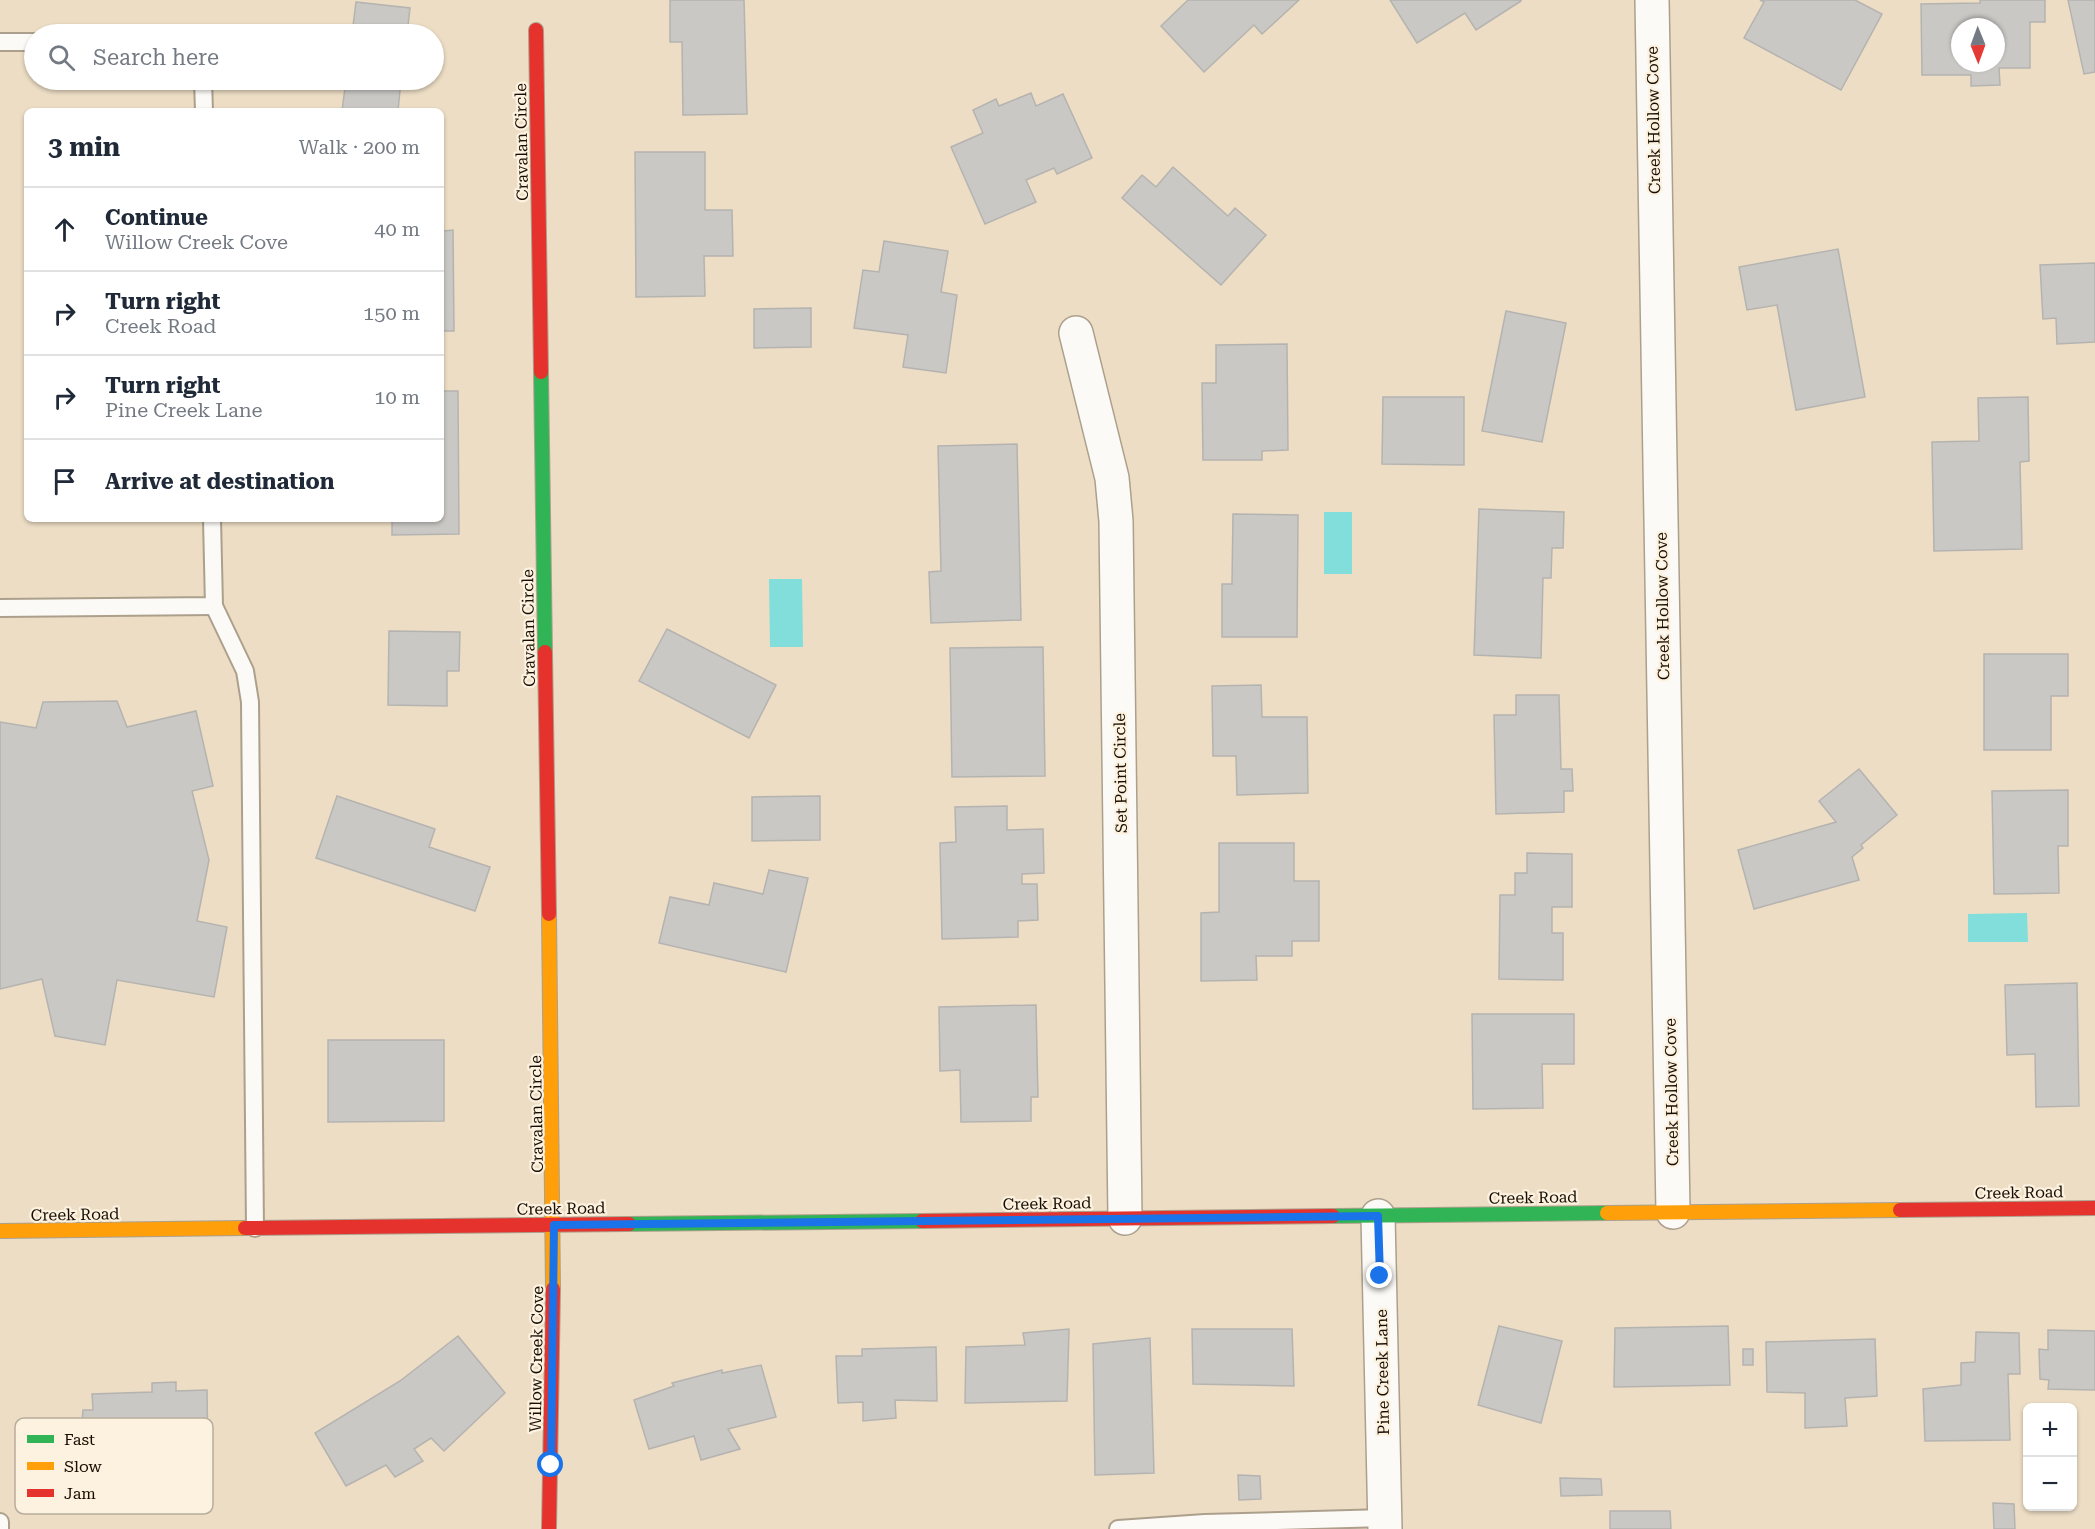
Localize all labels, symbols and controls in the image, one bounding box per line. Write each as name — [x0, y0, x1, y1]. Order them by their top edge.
north arrow — [1951, 18, 2005, 72]
search box — [24, 24, 444, 90]
icon: search — [45, 41, 78, 74]
text: Search here — [93, 45, 219, 70]
street label: Creek Hollow Cove — [1643, 46, 1664, 194]
street label: Cravalan Circle — [511, 83, 532, 201]
text: 3 min — [48, 132, 120, 162]
text: Walk · 200 m — [299, 135, 420, 159]
text: Continue — [105, 205, 208, 230]
icon: ahead — [48, 213, 81, 246]
text: 40 m — [374, 217, 420, 241]
text: Willow Creek Cove — [105, 230, 288, 254]
text: Turn right — [105, 289, 220, 314]
icon: right — [48, 297, 81, 330]
text: 150 m — [363, 301, 420, 325]
text: Creek Road — [105, 314, 216, 338]
text: Turn right — [105, 373, 220, 398]
icon: right — [48, 381, 81, 414]
text: 10 m — [374, 385, 420, 409]
text: Pine Creek Lane — [105, 398, 263, 422]
icon: arrive — [48, 465, 81, 498]
text: Arrive at destination — [105, 469, 334, 494]
street label: Creek Hollow Cove — [1652, 532, 1673, 680]
street label: Cravalan Circle — [518, 569, 539, 687]
street label: Set Point Circle — [1110, 713, 1131, 833]
street label: Creek Hollow Cove — [1661, 1018, 1682, 1166]
street label: Cravalan Circle — [526, 1055, 547, 1173]
street label: Creek Road — [1974, 1182, 2064, 1203]
street label: Creek Road — [1488, 1187, 1578, 1208]
street label: Creek Road — [1002, 1193, 1092, 1214]
street label: Creek Road — [516, 1198, 606, 1219]
street label: Creek Road — [30, 1204, 120, 1225]
route end — [1366, 1262, 1392, 1288]
street label: Willow Creek Cove — [526, 1285, 547, 1432]
street label: Pine Creek Lane — [1372, 1309, 1393, 1435]
map controls — [2023, 1403, 2077, 1511]
button: + — [2023, 1403, 2077, 1457]
legend — [15, 1418, 213, 1514]
text: Fast — [64, 1430, 95, 1449]
route start — [537, 1451, 563, 1477]
text: Slow — [64, 1457, 102, 1476]
button: − — [2023, 1457, 2077, 1511]
text: Jam — [64, 1484, 96, 1503]

